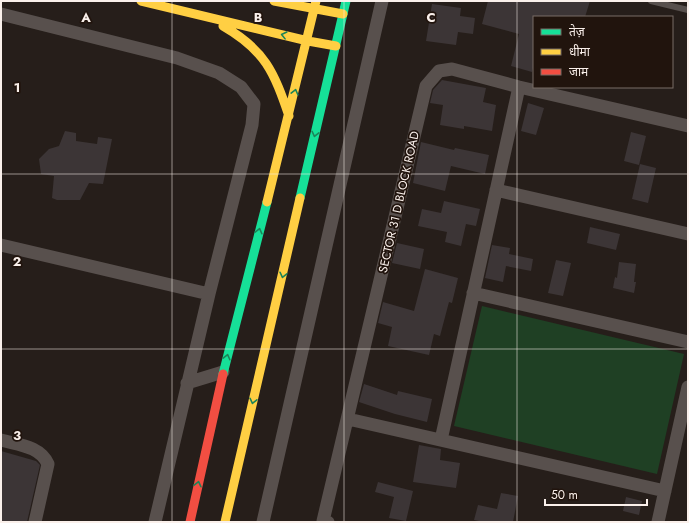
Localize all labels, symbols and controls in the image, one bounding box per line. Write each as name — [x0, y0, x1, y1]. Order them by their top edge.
text: A — [80, 8, 91, 27]
text: B — [254, 8, 263, 27]
text: C — [426, 8, 436, 27]
legend — [533, 16, 673, 88]
text: तेज़ — [569, 23, 586, 41]
one-way arrow — [281, 32, 287, 40]
text: धीमा — [569, 43, 591, 61]
text: जाम — [569, 63, 589, 81]
text: 1 — [14, 78, 20, 97]
one-way arrow — [290, 89, 299, 96]
street label: SECTOR 31 D BLOCK ROAD — [374, 129, 424, 275]
one-way arrow — [312, 131, 320, 138]
one-way arrow — [255, 228, 263, 234]
text: 2 — [13, 252, 21, 271]
one-way arrow — [279, 272, 287, 278]
one-way arrow — [222, 354, 231, 361]
one-way arrow — [250, 398, 258, 405]
text: 3 — [13, 426, 21, 445]
one-way arrow — [194, 481, 202, 487]
scale bar — [545, 481, 647, 507]
text: 50 m — [551, 486, 578, 504]

